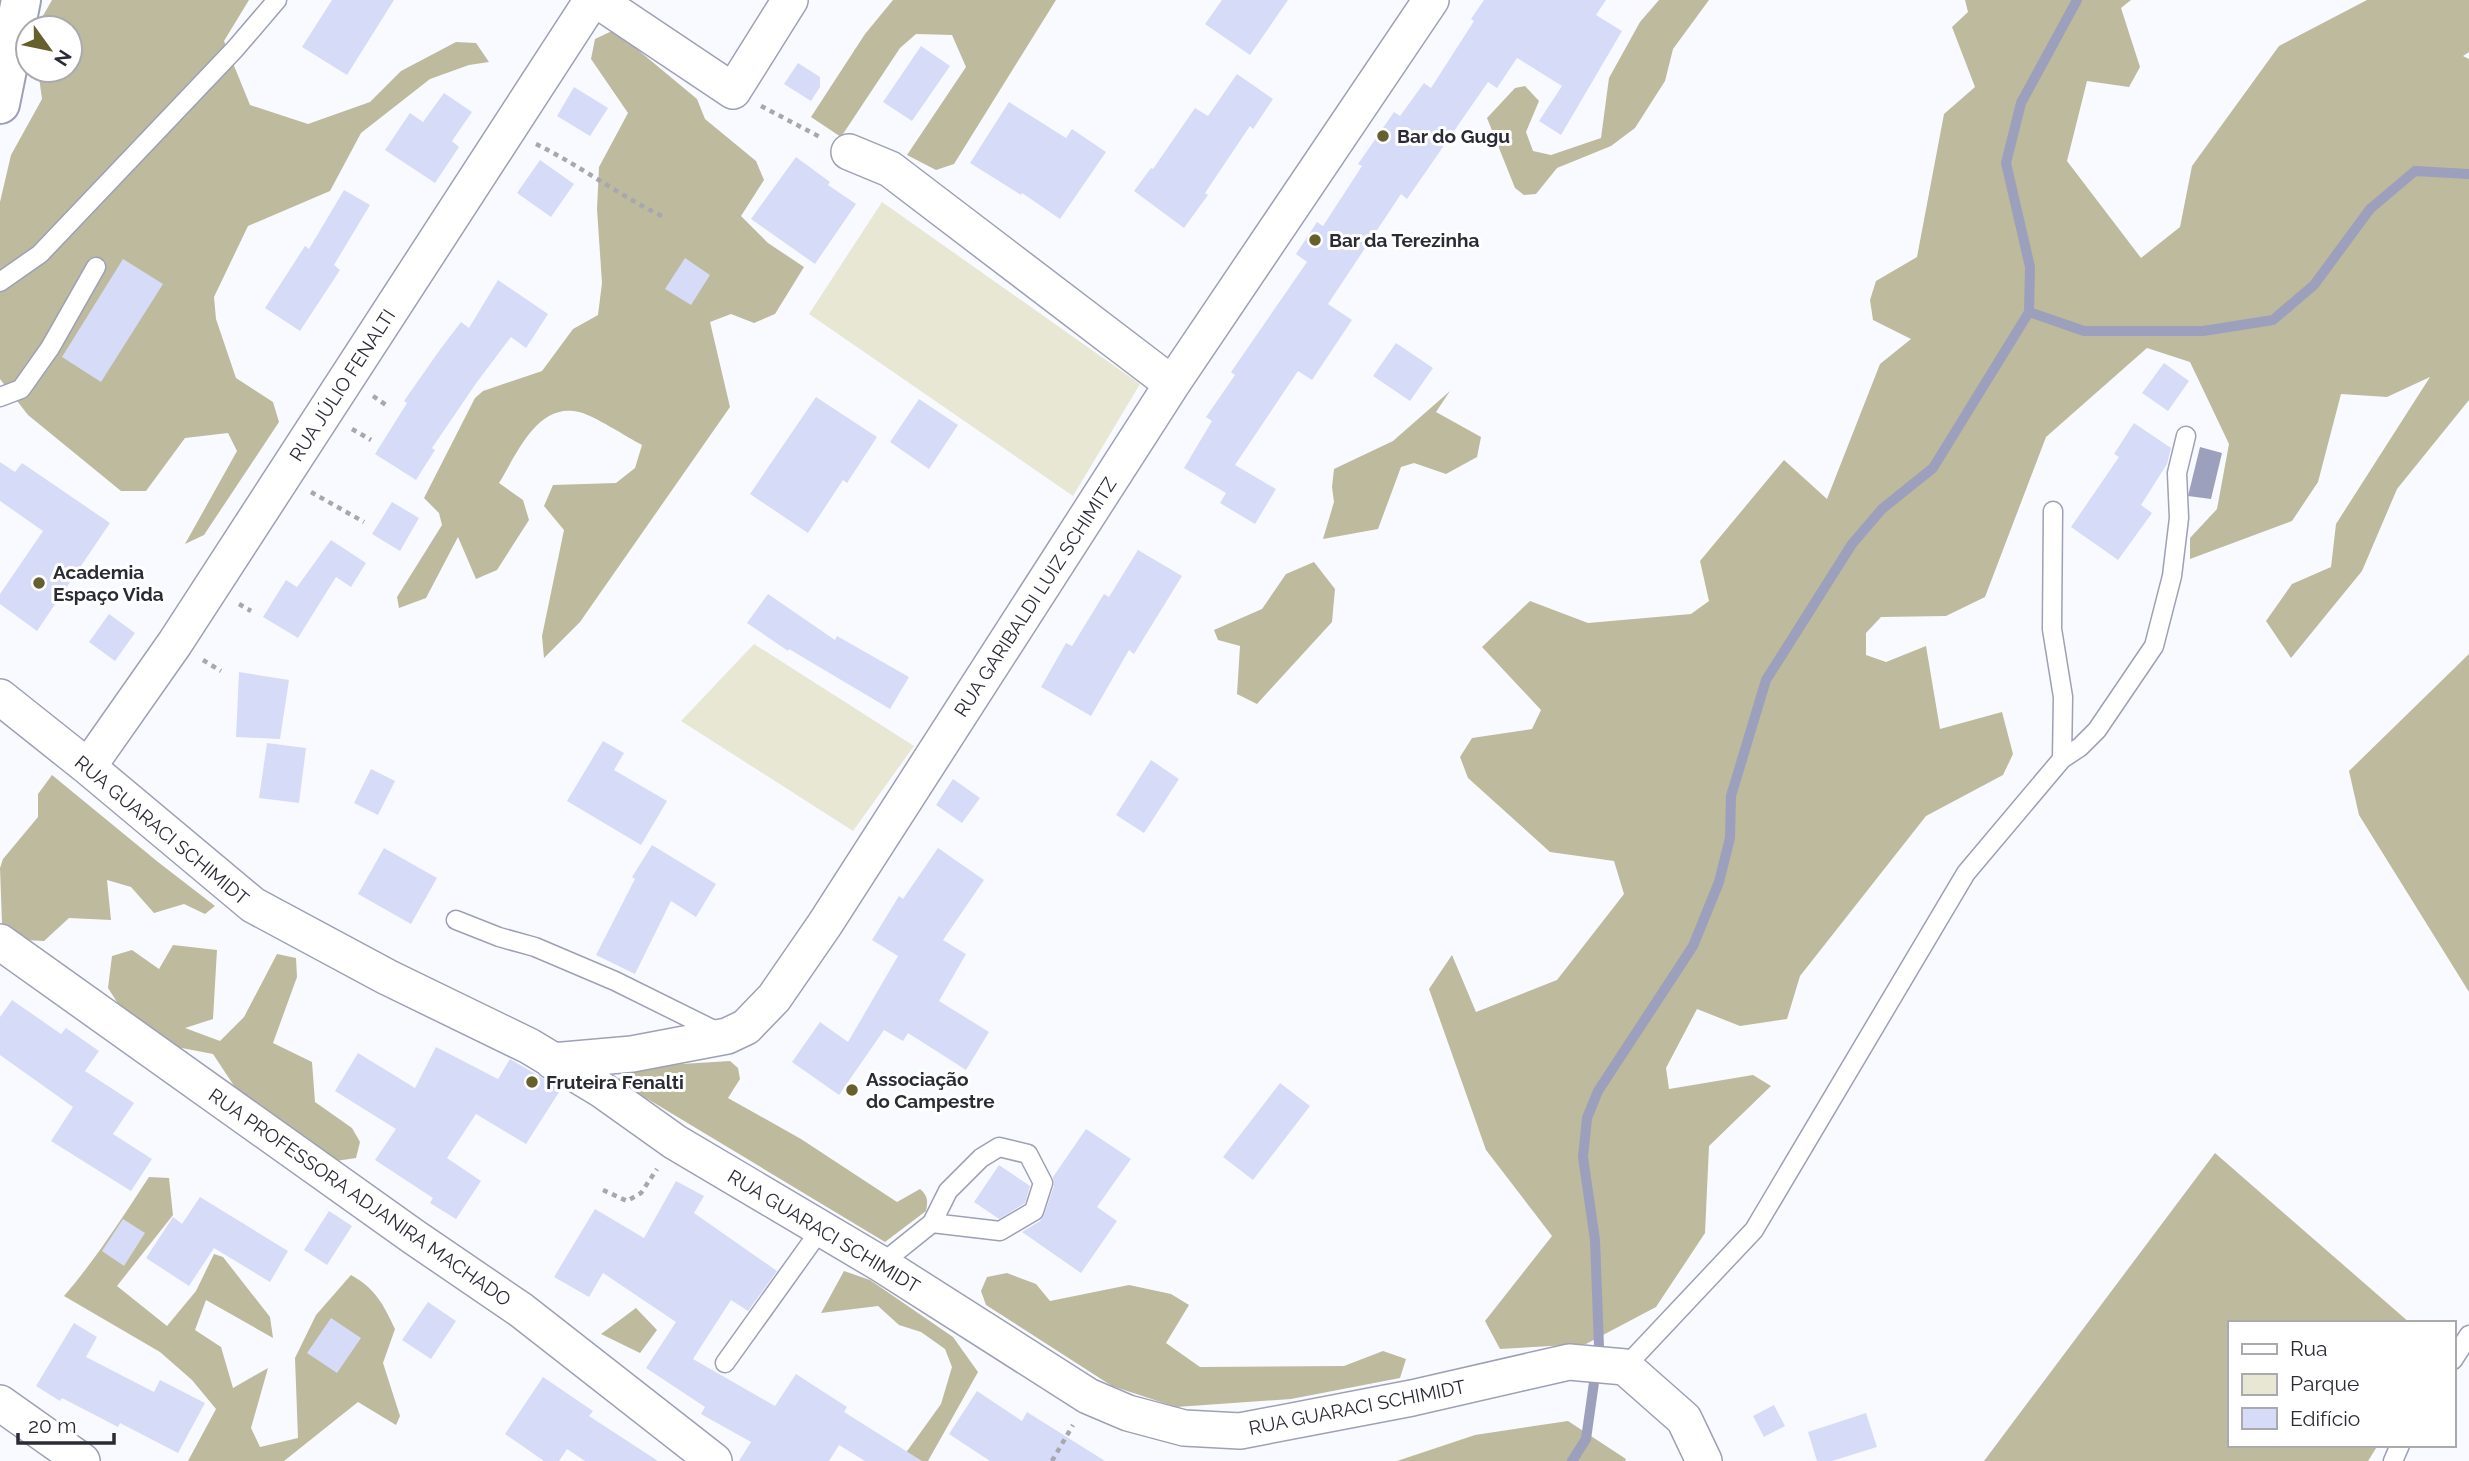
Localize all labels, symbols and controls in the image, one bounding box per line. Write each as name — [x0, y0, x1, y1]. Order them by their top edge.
north arrow — [14, 14, 84, 84]
text: N — [50, 46, 76, 70]
place label: Bar do Gugu — [1397, 125, 1510, 147]
marker: Bar do Gugu — [1375, 128, 1391, 144]
place label: Bar da Terezinha — [1329, 229, 1479, 251]
marker: Bar da Terezinha — [1307, 232, 1323, 248]
street label: RUA JÚLIO FENALTI — [285, 305, 399, 465]
street label: RUA GARIBALDI LUIZ SCHIMITZ — [949, 473, 1121, 721]
place label: Academia Espaço Vida — [53, 561, 164, 605]
marker: Academia Espaço Vida — [31, 575, 47, 591]
street label: RUA GUARACI SCHIMIDT — [71, 751, 254, 909]
place label: Associação do Campestre — [866, 1068, 995, 1112]
place label: Fruteira Fenalti — [546, 1071, 684, 1093]
marker: Fruteira Fenalti — [524, 1074, 540, 1090]
marker: Associação do Campestre — [844, 1082, 860, 1098]
street label: RUA PROFESSORA ADJANIRA MACHADO — [205, 1084, 515, 1310]
street label: RUA GUARACI SCHIMIDT — [724, 1165, 924, 1297]
legend — [2228, 1321, 2455, 1447]
text: Rua — [2290, 1336, 2327, 1361]
text: Parque — [2290, 1371, 2359, 1396]
street label: RUA GUARACI SCHIMIDT — [1247, 1375, 1468, 1439]
scale bar — [18, 1402, 114, 1446]
text: Edifício — [2290, 1406, 2360, 1431]
text: 20 m — [28, 1413, 76, 1438]

